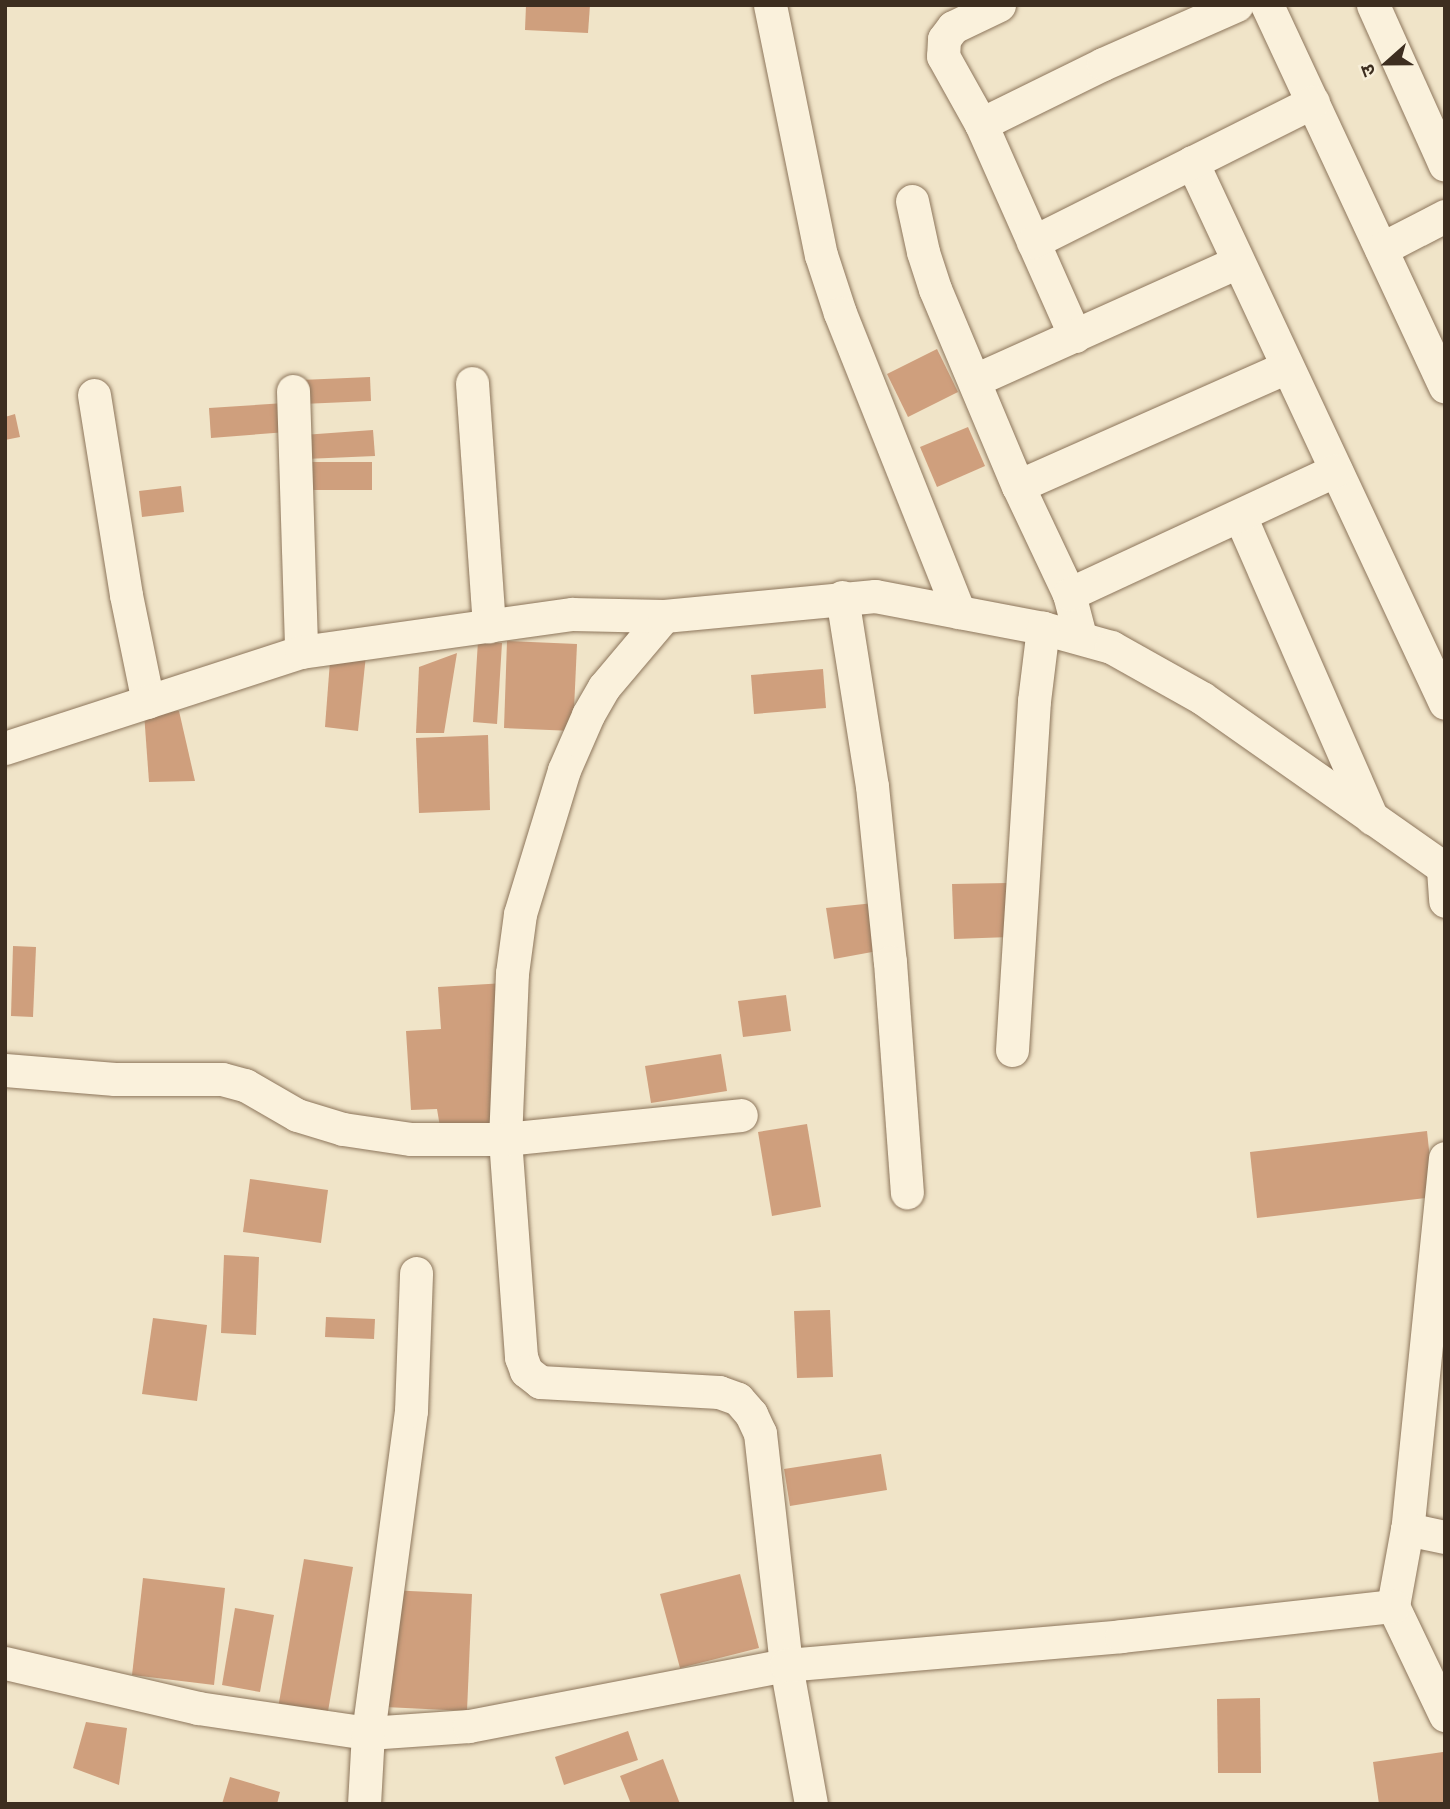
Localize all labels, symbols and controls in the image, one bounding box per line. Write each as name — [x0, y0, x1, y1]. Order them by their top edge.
north arrow — [1352, 28, 1422, 98]
text: उ — [1354, 61, 1381, 80]

